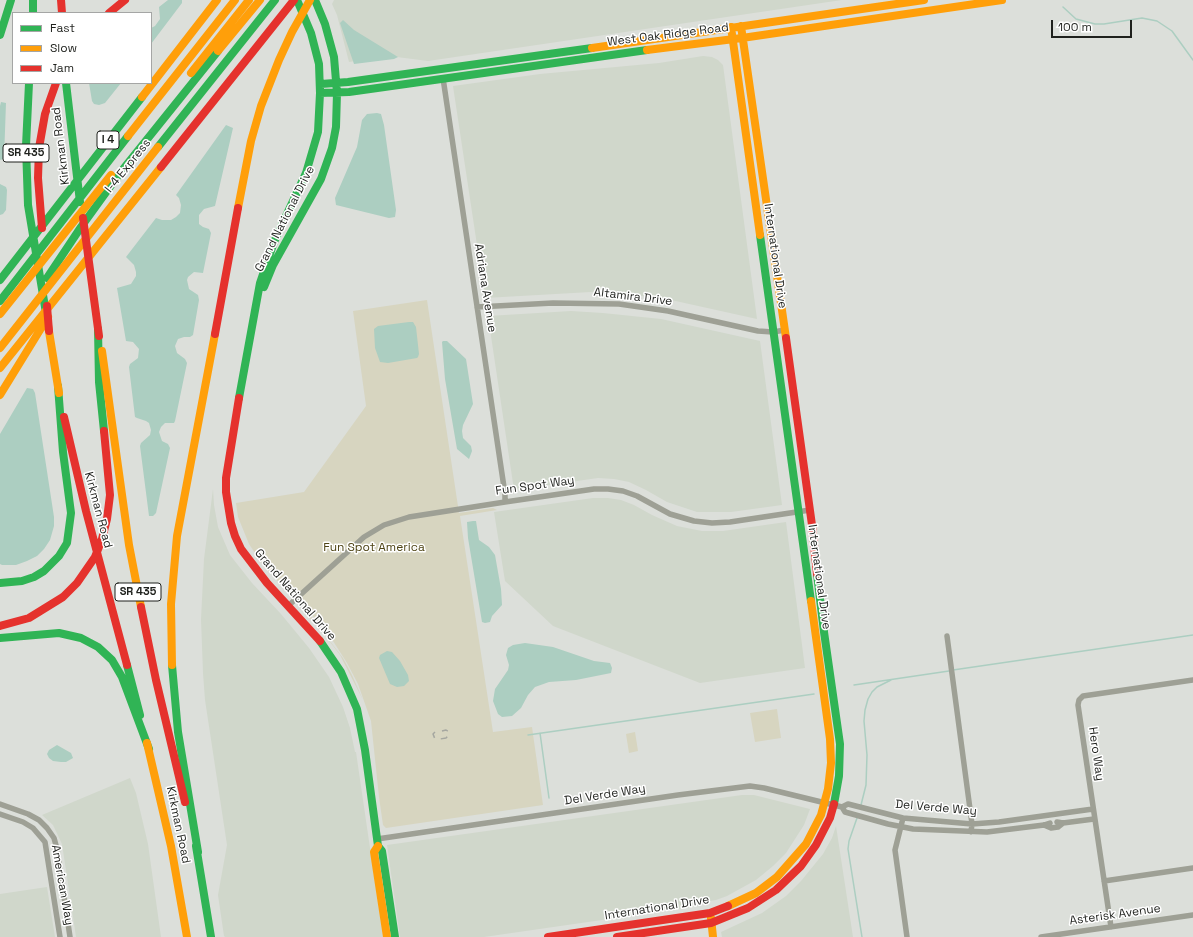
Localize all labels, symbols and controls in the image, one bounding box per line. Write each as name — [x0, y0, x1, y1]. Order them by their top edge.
legend — [12, 12, 152, 84]
scale bar — [1053, 12, 1134, 38]
text: 100 m — [1058, 19, 1092, 35]
text: Fast — [50, 20, 75, 36]
street label: West Oak Ridge Road — [606, 20, 730, 50]
text: Slow — [50, 40, 77, 56]
text: Jam — [50, 60, 74, 76]
street label: Kirkman Road — [49, 106, 73, 186]
road number: I 4 — [97, 131, 119, 149]
street label: I-4 Express — [102, 136, 154, 196]
road number: SR 435 — [3, 144, 49, 162]
street label: Grand National Drive — [252, 164, 318, 274]
street label: International Drive — [761, 203, 789, 309]
street label: Adriana Avenue — [471, 243, 499, 333]
street label: Altamira Drive — [593, 285, 673, 309]
street label: Kirkman Road — [81, 470, 115, 550]
street label: Fun Spot Way — [495, 473, 575, 499]
street label: International Drive — [805, 524, 833, 630]
park label: Fun Spot America — [323, 541, 425, 555]
street label: Grand National Drive — [251, 546, 339, 644]
road number: SR 435 — [115, 583, 161, 601]
street label: Hero Way — [1085, 726, 1107, 782]
street label: Del Verde Way — [563, 781, 647, 809]
street label: Kirkman Road — [163, 785, 193, 865]
street label: Del Verde Way — [895, 797, 977, 819]
street label: American Way — [48, 844, 76, 926]
street label: International Drive — [604, 893, 710, 923]
street label: Asterisk Avenue — [1069, 901, 1161, 929]

